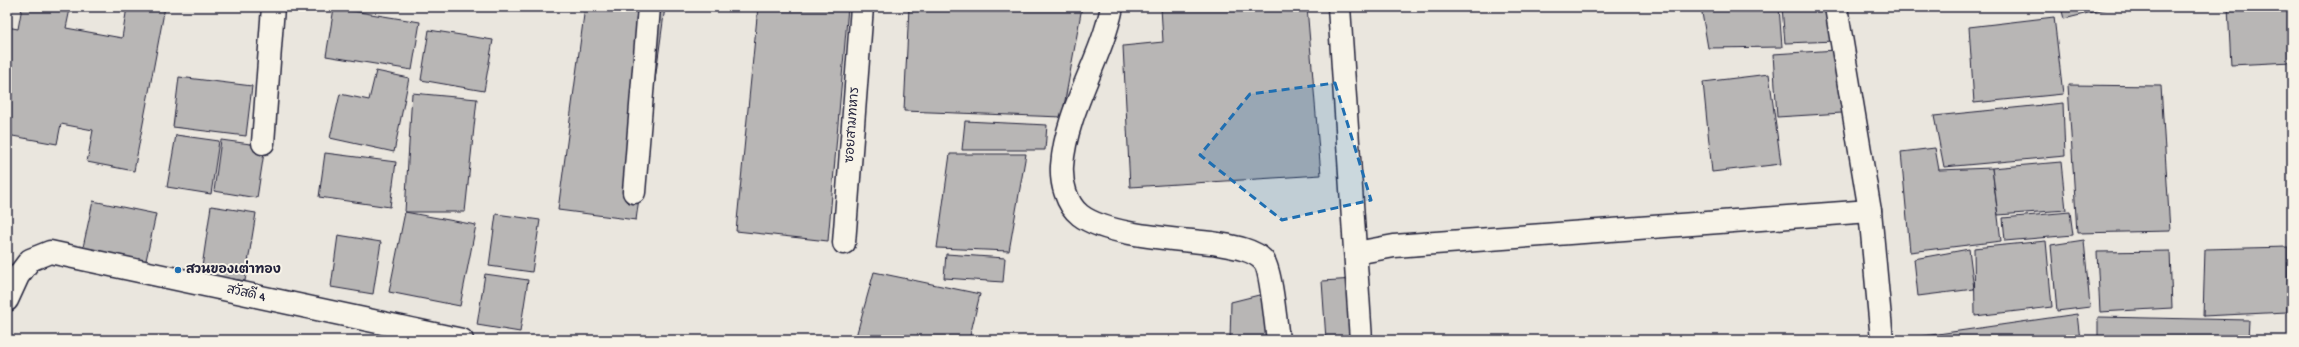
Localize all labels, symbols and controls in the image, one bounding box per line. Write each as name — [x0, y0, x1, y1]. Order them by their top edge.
street label: ซอยสามทหาร — [843, 86, 863, 164]
place label: สวนของเต่าทอง — [186, 260, 281, 278]
marker: สวนของเต่าทอง — [173, 265, 183, 275]
street label: สวัสดี 4 — [225, 280, 267, 305]

